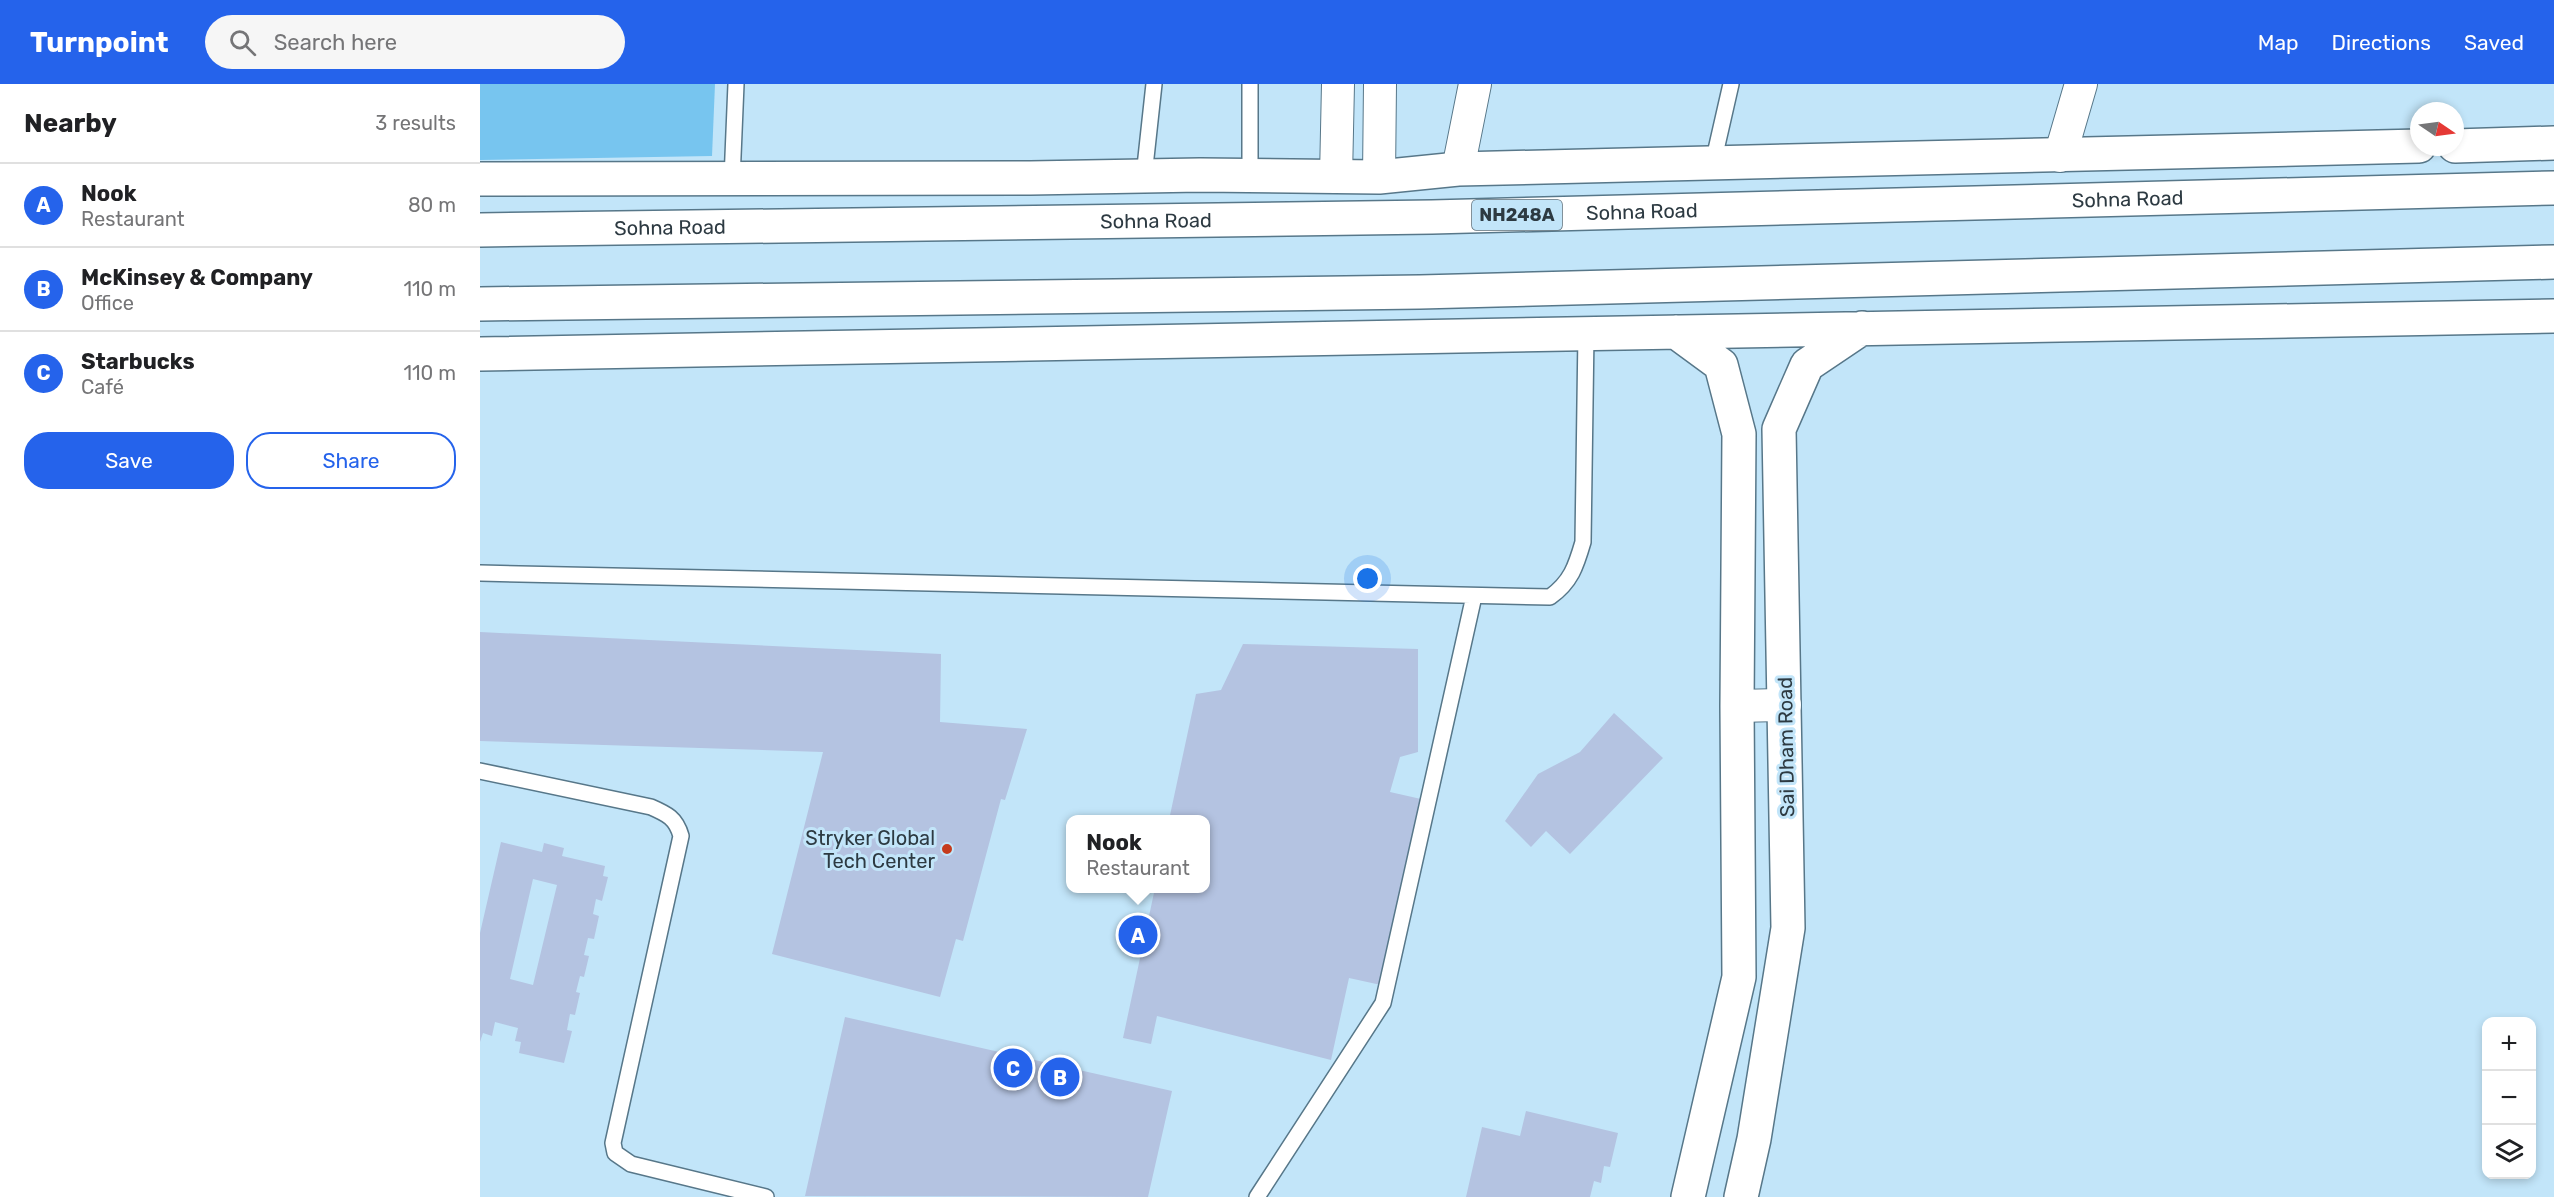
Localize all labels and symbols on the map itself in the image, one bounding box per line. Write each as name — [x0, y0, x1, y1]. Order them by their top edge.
north arrow — [2410, 102, 2464, 156]
street label: Sohna Road — [2072, 186, 2184, 212]
street label: Sohna Road — [1586, 198, 1698, 225]
road number: NH248A — [1472, 200, 1562, 230]
street label: Sohna Road — [1100, 208, 1212, 234]
street label: Sohna Road — [614, 215, 726, 240]
your location — [1353, 564, 1382, 593]
street label: Sai Dham Road — [1773, 677, 1799, 817]
place label: Stryker Global Tech Center — [805, 826, 935, 873]
marker: Stryker Global Tech Center — [940, 842, 954, 856]
pin: A — [1118, 912, 1158, 958]
pin: C — [994, 1046, 1032, 1090]
pin: B — [1040, 1054, 1080, 1100]

